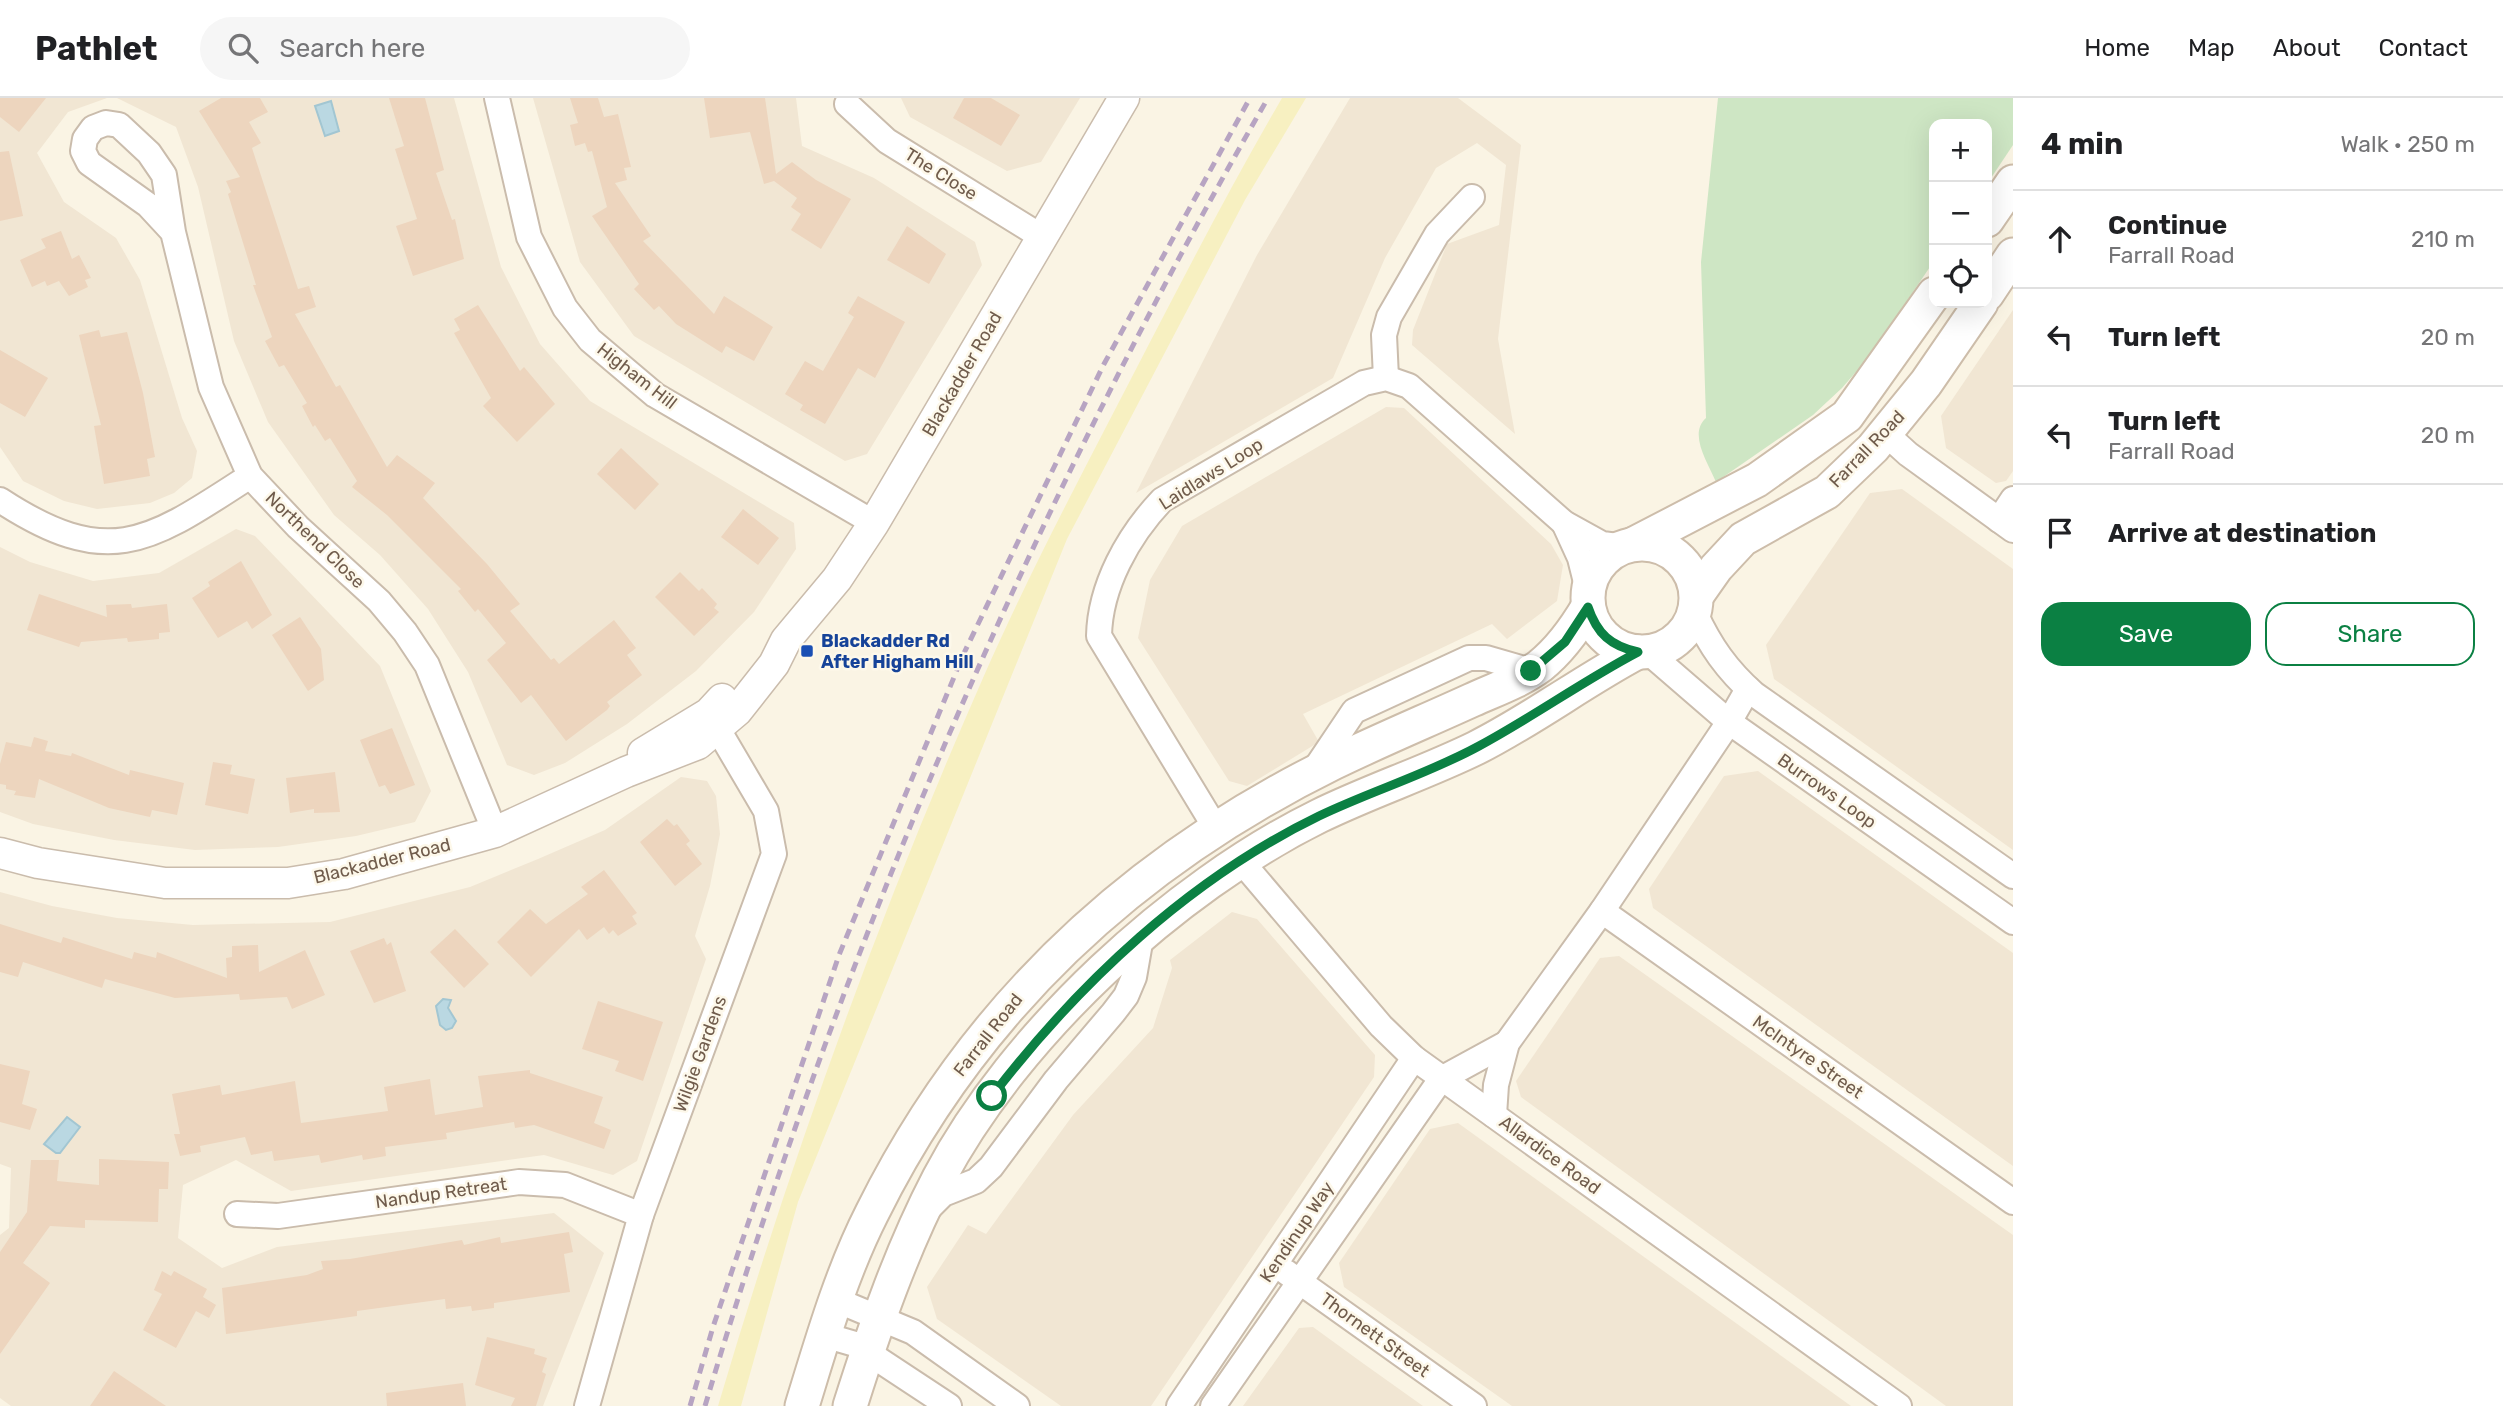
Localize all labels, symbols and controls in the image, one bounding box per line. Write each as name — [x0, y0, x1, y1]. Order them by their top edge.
search box — [200, 17, 690, 80]
text: Pathlet — [35, 29, 158, 68]
icon: search — [224, 29, 262, 67]
text: Search here — [280, 33, 425, 64]
text: Home — [2084, 34, 2150, 62]
text: Map — [2188, 34, 2235, 62]
text: About — [2273, 34, 2341, 62]
text: Contact — [2379, 34, 2468, 62]
map controls — [1929, 119, 1992, 308]
button: + — [1929, 119, 1992, 182]
text: 4 min — [2041, 126, 2123, 162]
text: Walk · 250 m — [2340, 130, 2475, 158]
street label: The Close — [901, 143, 981, 205]
button: − — [1929, 182, 1992, 245]
text: Continue — [2108, 210, 2227, 241]
icon: ahead — [2041, 220, 2079, 258]
text: 210 m — [2411, 225, 2475, 253]
text: Farrall Road — [2108, 241, 2235, 269]
button: locate — [1929, 245, 1992, 308]
street label: Blackadder Road — [917, 308, 1007, 440]
icon: left — [2041, 318, 2079, 356]
text: Turn left — [2108, 322, 2220, 353]
text: 20 m — [2421, 323, 2475, 351]
street label: Higham Hill — [593, 338, 681, 414]
street label: Farrall Road — [1825, 406, 1909, 492]
text: Turn left — [2108, 406, 2220, 437]
icon: left — [2041, 416, 2079, 454]
text: 20 m — [2421, 421, 2475, 449]
street label: Laidlaws Loop — [1155, 433, 1267, 515]
text: Farrall Road — [2108, 437, 2235, 465]
street label: Northend Close — [261, 487, 369, 593]
icon: arrive — [2041, 514, 2079, 552]
text: Arrive at destination — [2108, 518, 2376, 549]
button: Save — [2041, 602, 2251, 666]
button: Share — [2265, 602, 2475, 666]
place label: Blackadder Rd After Higham Hill — [821, 630, 974, 673]
marker: Blackadder Rd After Higham Hill — [799, 643, 815, 659]
route end — [1515, 655, 1546, 686]
street label: Burrows Loop — [1773, 749, 1881, 833]
street label: Blackadder Road — [311, 833, 453, 889]
street label: Farrall Road — [949, 989, 1027, 1081]
street label: Wilgie Gardens — [669, 993, 731, 1115]
street label: McIntyre Street — [1748, 1011, 1868, 1103]
route start — [976, 1080, 1007, 1111]
street label: Allardice Road — [1495, 1111, 1605, 1199]
street label: Nandup Retreat — [374, 1173, 508, 1213]
street label: Kendinup Way — [1255, 1177, 1339, 1286]
street label: Thornett Street — [1316, 1288, 1434, 1382]

